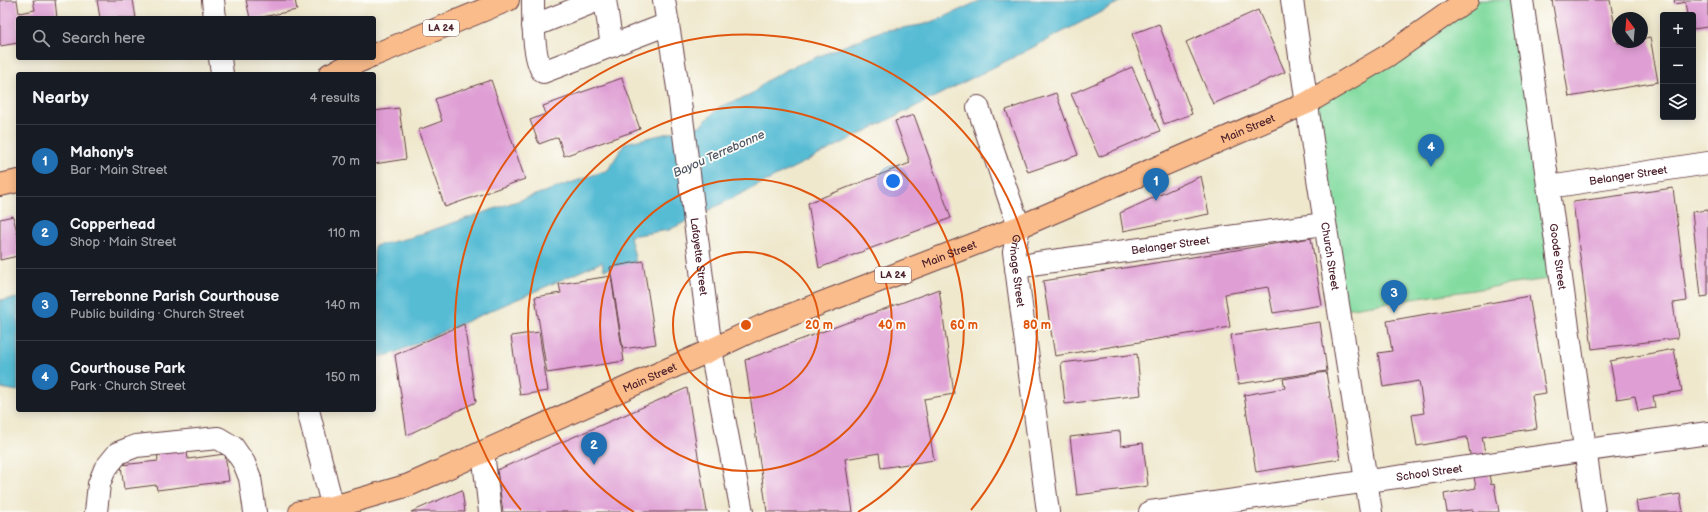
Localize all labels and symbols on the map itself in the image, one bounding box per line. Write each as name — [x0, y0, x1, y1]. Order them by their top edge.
north arrow — [1612, 12, 1648, 48]
road number: LA 24 — [423, 20, 459, 36]
street label: Main Street — [1219, 111, 1277, 146]
water label: Bayou Terrebonne — [671, 127, 767, 181]
pin: 4 — [1418, 134, 1444, 167]
street label: Belanger Street — [1588, 163, 1669, 187]
pin: 1 — [1143, 168, 1169, 201]
your location — [883, 171, 903, 191]
street label: Lafayette Street — [688, 217, 711, 297]
street label: Church Street — [1319, 221, 1342, 292]
street label: Goode Street — [1547, 223, 1569, 291]
street label: Grinage Street — [1007, 233, 1028, 308]
street label: Belanger Street — [1130, 233, 1211, 257]
street label: Main Street — [920, 237, 979, 270]
road number: LA 24 — [875, 267, 911, 283]
pin: 3 — [1381, 280, 1407, 313]
centre of rings — [739, 318, 753, 332]
text: 20 m — [805, 318, 833, 333]
text: 40 m — [878, 318, 906, 333]
text: 60 m — [950, 318, 978, 333]
text: 80 m — [1023, 318, 1051, 333]
street label: Main Street — [621, 360, 679, 395]
pin: 2 — [581, 432, 607, 465]
street label: School Street — [1395, 461, 1464, 484]

